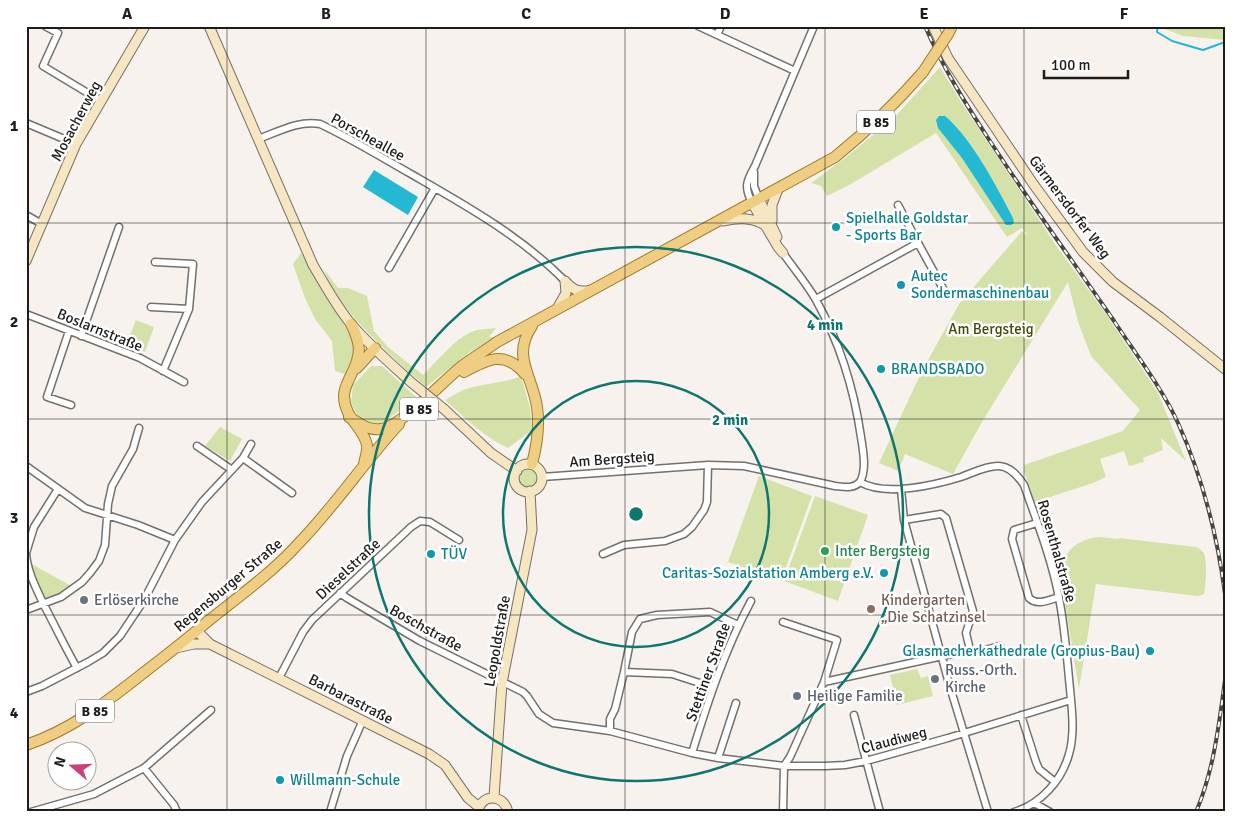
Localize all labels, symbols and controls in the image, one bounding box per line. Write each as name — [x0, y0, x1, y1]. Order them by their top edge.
text: A — [122, 4, 133, 24]
text: B — [321, 4, 331, 24]
text: C — [521, 4, 531, 24]
text: D — [720, 4, 731, 24]
text: E — [919, 4, 929, 24]
text: F — [1120, 4, 1129, 24]
scale bar — [1044, 48, 1127, 80]
text: 100 m — [1051, 56, 1091, 74]
street label: Mosacherweg — [47, 78, 105, 164]
street label: Porscheallee — [328, 109, 408, 165]
road number: B 85 — [857, 110, 895, 134]
text: 1 — [10, 116, 19, 136]
street label: Gärmersdorfer Weg — [1025, 152, 1115, 262]
place label: Spielhalle Goldstar - Sports Bar — [846, 209, 968, 244]
marker: Spielhalle Goldstar - Sports Bar — [830, 221, 842, 233]
place label: Autec Sondermaschinenbau — [911, 267, 1049, 302]
marker: Autec Sondermaschinenbau — [895, 279, 907, 291]
street label: Boslarnstraße — [54, 305, 146, 355]
text: 2 — [10, 312, 18, 332]
text: 4 min — [807, 316, 843, 334]
park label: Am Bergsteig — [948, 320, 1034, 338]
place label: BRANDSBADO — [891, 360, 984, 378]
marker: BRANDSBADO — [875, 363, 887, 375]
road number: B 85 — [400, 398, 438, 420]
text: 2 min — [712, 411, 748, 429]
street label: Am Bergsteig — [569, 447, 655, 471]
street label: Rosenthalstraße — [1034, 498, 1080, 604]
centre of rings — [627, 505, 645, 523]
text: 3 — [10, 508, 18, 528]
street label: Regensburger Straße — [170, 534, 286, 636]
street label: Dieselstraße — [312, 535, 384, 603]
place label: Inter Bergsteig — [835, 542, 930, 560]
place label: TÜV — [441, 545, 467, 563]
marker: Inter Bergsteig — [819, 545, 831, 557]
marker: TÜV — [425, 548, 437, 560]
place label: Caritas-Sozialstation Amberg e.V. — [662, 564, 874, 582]
marker: Caritas-Sozialstation Amberg e.V. — [878, 567, 890, 579]
place label: Erlöserkirche — [94, 591, 179, 609]
place label: Kindergarten „Die Schatzinsel — [881, 591, 986, 626]
marker: Erlöserkirche — [78, 594, 90, 606]
street label: Leopoldstraße — [480, 594, 514, 688]
street label: Boschstraße — [386, 601, 466, 655]
marker: Kindergarten „Die Schatzinsel — [865, 603, 877, 615]
street label: Stettiner Straße — [682, 620, 734, 724]
place label: Glasmacherkathedrale (Gropius-Bau) — [903, 642, 1140, 660]
marker: Glasmacherkathedrale (Gropius-Bau) — [1144, 645, 1156, 657]
place label: Russ.-Orth. Kirche — [945, 661, 1017, 696]
street label: Barbarastraße — [306, 670, 396, 728]
marker: Russ.-Orth. Kirche — [929, 673, 941, 685]
place label: Heilige Familie — [807, 687, 903, 705]
marker: Heilige Familie — [791, 690, 803, 702]
road number: B 85 — [76, 699, 114, 722]
text: 4 — [10, 703, 19, 723]
street label: Claudiweg — [859, 723, 929, 757]
north arrow — [48, 740, 98, 790]
text: N — [51, 755, 70, 769]
place label: Willmann-Schule — [290, 771, 400, 789]
marker: Willmann-Schule — [274, 774, 286, 786]

